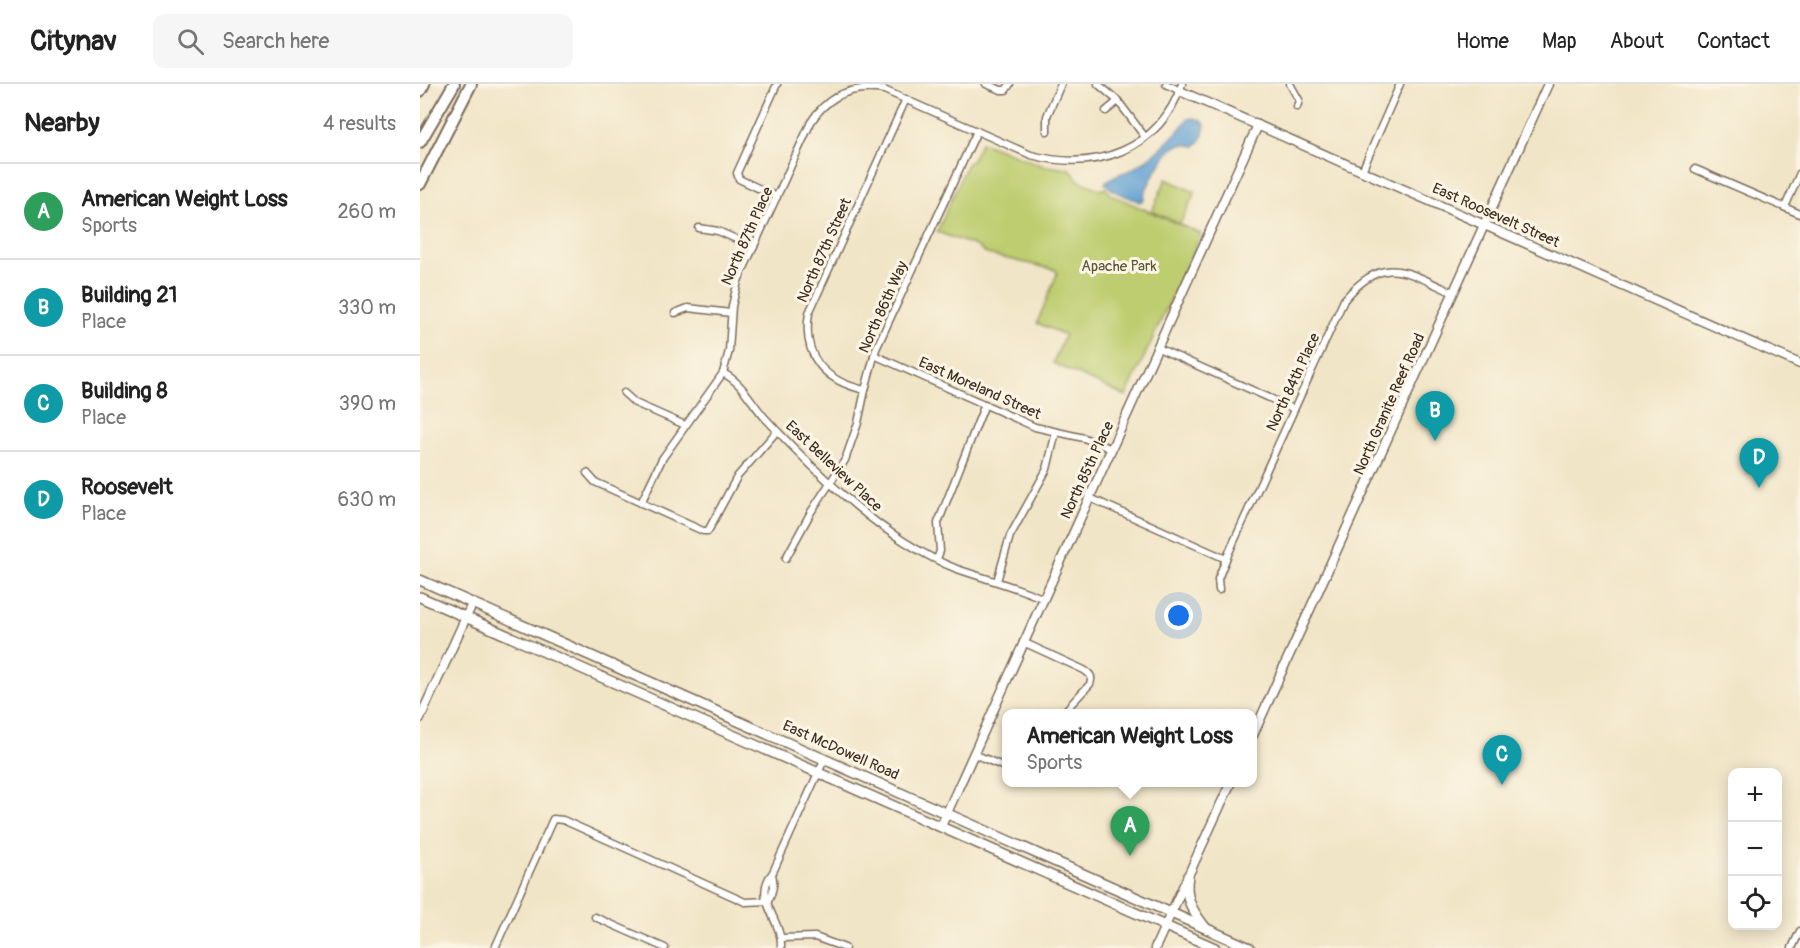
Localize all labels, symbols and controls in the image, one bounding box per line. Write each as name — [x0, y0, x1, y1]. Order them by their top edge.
search box — [153, 14, 573, 68]
text: Citynav — [30, 24, 117, 59]
icon: search — [174, 25, 207, 58]
text: Search here — [222, 27, 329, 55]
text: Home — [1456, 28, 1509, 55]
text: Map — [1542, 28, 1577, 55]
text: About — [1610, 28, 1664, 55]
text: Contact — [1697, 28, 1770, 55]
text: Nearby — [24, 107, 100, 139]
text: 4 results — [323, 111, 396, 136]
street label: East Roosevelt Street — [1429, 179, 1563, 252]
street label: North 87th Place — [717, 184, 778, 288]
text: American Weight Loss — [81, 185, 288, 213]
street label: North 87th Street — [793, 194, 856, 305]
text: A — [37, 199, 50, 224]
text: 260 m — [337, 199, 396, 224]
text: Sports — [81, 213, 137, 238]
park label: Apache Park — [1081, 257, 1157, 276]
street label: North 86th Way — [855, 258, 912, 356]
text: Building 21 — [81, 281, 177, 309]
text: B — [38, 295, 49, 320]
text: 330 m — [338, 295, 396, 320]
text: Place — [81, 309, 126, 334]
street label: North 84th Place — [1262, 329, 1325, 434]
street label: North Granite Reef Road — [1350, 330, 1429, 478]
street label: East Moreland Street — [916, 353, 1045, 424]
text: Building 8 — [81, 377, 168, 405]
text: C — [37, 391, 50, 416]
text: 390 m — [339, 391, 396, 416]
pin: B — [1416, 392, 1454, 441]
text: Place — [81, 405, 126, 430]
street label: East Belleview Place — [781, 417, 886, 516]
street label: North 85th Place — [1056, 418, 1119, 522]
pin: D — [1740, 438, 1778, 488]
text: Roosevelt — [81, 473, 173, 501]
text: D — [37, 487, 50, 512]
text: 630 m — [337, 487, 396, 512]
text: Place — [81, 501, 126, 526]
your location — [1164, 601, 1193, 630]
popup — [1002, 709, 1257, 787]
street label: East McDowell Road — [780, 716, 902, 785]
text: American Weight Loss — [1026, 722, 1233, 750]
pin: C — [1482, 736, 1522, 785]
text: Sports — [1026, 750, 1082, 775]
map controls — [1728, 768, 1782, 930]
button: + — [1728, 768, 1782, 822]
pin: A — [1110, 806, 1150, 856]
button: − — [1728, 822, 1782, 876]
button: locate — [1728, 876, 1782, 930]

